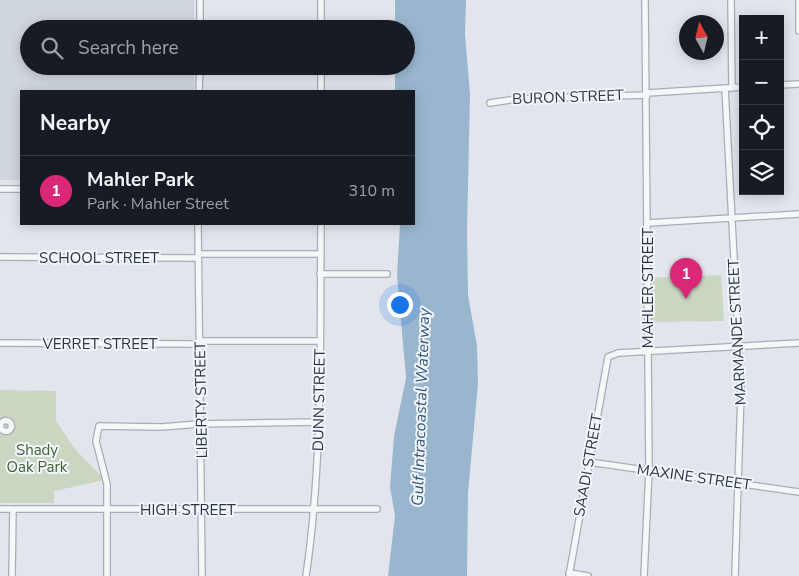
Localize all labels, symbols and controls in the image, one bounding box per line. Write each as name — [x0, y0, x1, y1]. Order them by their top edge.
north arrow — [679, 15, 724, 60]
map controls — [739, 15, 784, 195]
button: + — [739, 15, 784, 60]
search box — [20, 20, 415, 75]
icon: search — [38, 34, 66, 62]
text: Search here — [78, 35, 179, 61]
button: − — [739, 60, 784, 105]
street label: BURON STREET — [512, 85, 624, 109]
button: locate — [739, 105, 784, 150]
text: Nearby — [40, 109, 110, 137]
button: layers — [739, 150, 784, 195]
text: Mahler Park — [87, 167, 194, 193]
text: 1 — [51, 180, 61, 202]
text: 310 m — [348, 180, 395, 202]
text: Park · Mahler Street — [87, 193, 229, 215]
street label: MAHLER STREET — [638, 228, 658, 348]
street label: SCHOOL STREET — [39, 248, 159, 268]
pin: 1 — [670, 258, 702, 299]
street label: MARMANDE STREET — [723, 258, 751, 406]
your location — [387, 292, 413, 318]
water label: Gulf Intracoastal Waterway — [407, 307, 435, 506]
street label: VERRET STREET — [42, 334, 157, 354]
street label: LIBERTY STREET — [190, 341, 212, 459]
street label: DUNN STREET — [308, 349, 330, 451]
street label: SAADI STREET — [569, 412, 607, 518]
park label: Shady Oak Park — [7, 440, 68, 477]
street label: MAXINE STREET — [636, 459, 752, 495]
street label: HIGH STREET — [140, 500, 236, 520]

